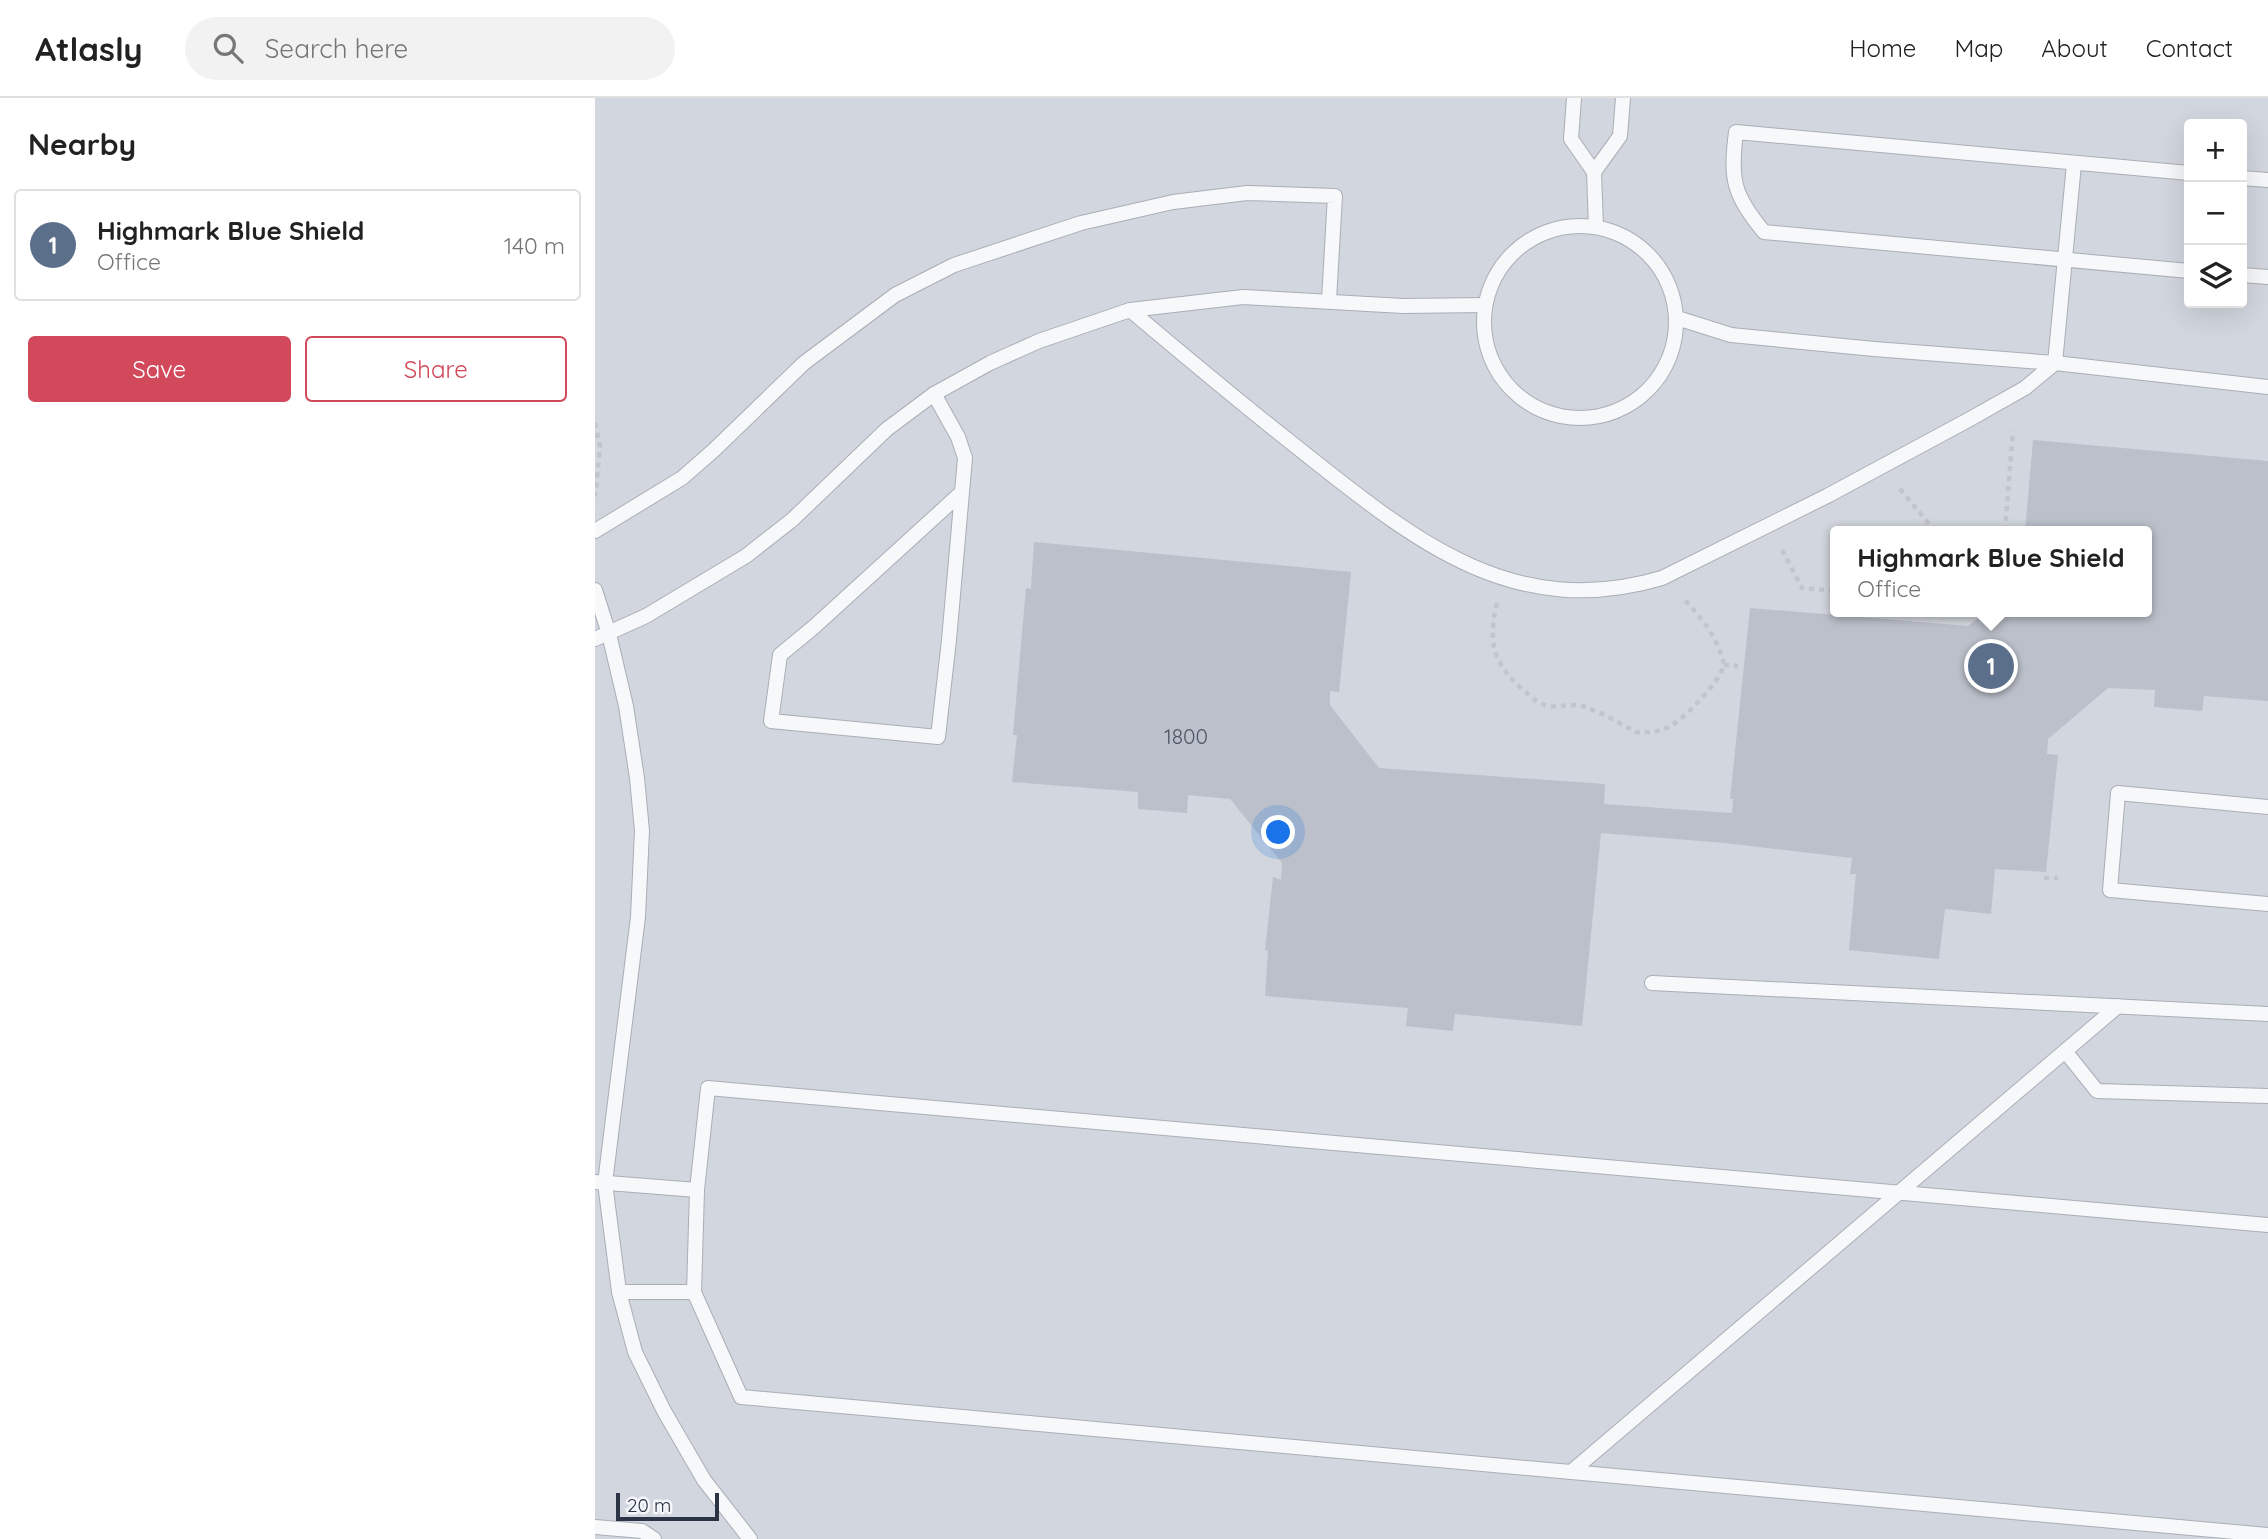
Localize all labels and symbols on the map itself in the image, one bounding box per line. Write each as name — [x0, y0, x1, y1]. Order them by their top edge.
pin: 1 — [1968, 640, 2014, 692]
house number: 1800 — [1164, 723, 1208, 749]
your location — [1261, 815, 1295, 849]
scale bar — [616, 1490, 719, 1522]

